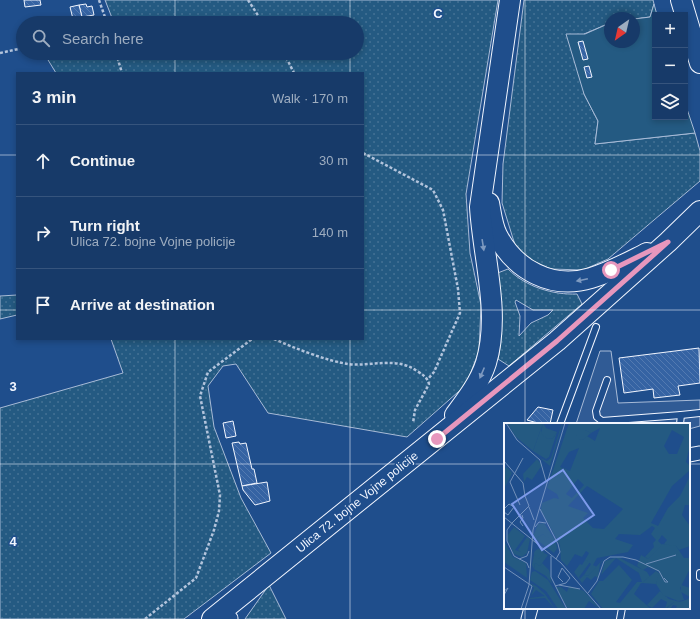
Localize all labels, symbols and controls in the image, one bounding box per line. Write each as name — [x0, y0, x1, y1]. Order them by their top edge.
text: C — [433, 6, 443, 21]
north arrow — [604, 12, 640, 48]
map controls — [652, 12, 688, 120]
button: + — [652, 12, 688, 48]
search box — [16, 16, 364, 60]
icon: search — [30, 27, 52, 49]
text: Search here — [62, 30, 144, 47]
button: − — [652, 48, 688, 84]
button: layers — [652, 84, 688, 120]
text: 3 min — [32, 88, 76, 107]
text: Walk · 170 m — [272, 91, 348, 106]
icon: ahead — [32, 150, 54, 172]
text: Continue — [70, 152, 135, 169]
text: 30 m — [319, 153, 348, 168]
text: Turn right — [70, 217, 140, 234]
icon: right — [32, 222, 54, 244]
text: 140 m — [312, 225, 348, 240]
text: Ulica 72. bojne Vojne policije — [70, 234, 236, 249]
one-way arrow — [480, 239, 486, 251]
route start — [602, 261, 620, 279]
one-way arrow — [575, 278, 588, 284]
icon: arrive — [32, 294, 54, 316]
text: Arrive at destination — [70, 296, 215, 313]
one-way arrow — [478, 368, 484, 380]
text: 3 — [9, 379, 17, 394]
inset map — [504, 423, 690, 609]
route end — [428, 430, 446, 448]
street label: Ulica 72. bojne Vojne policije — [293, 448, 421, 556]
text: 4 — [9, 534, 17, 549]

